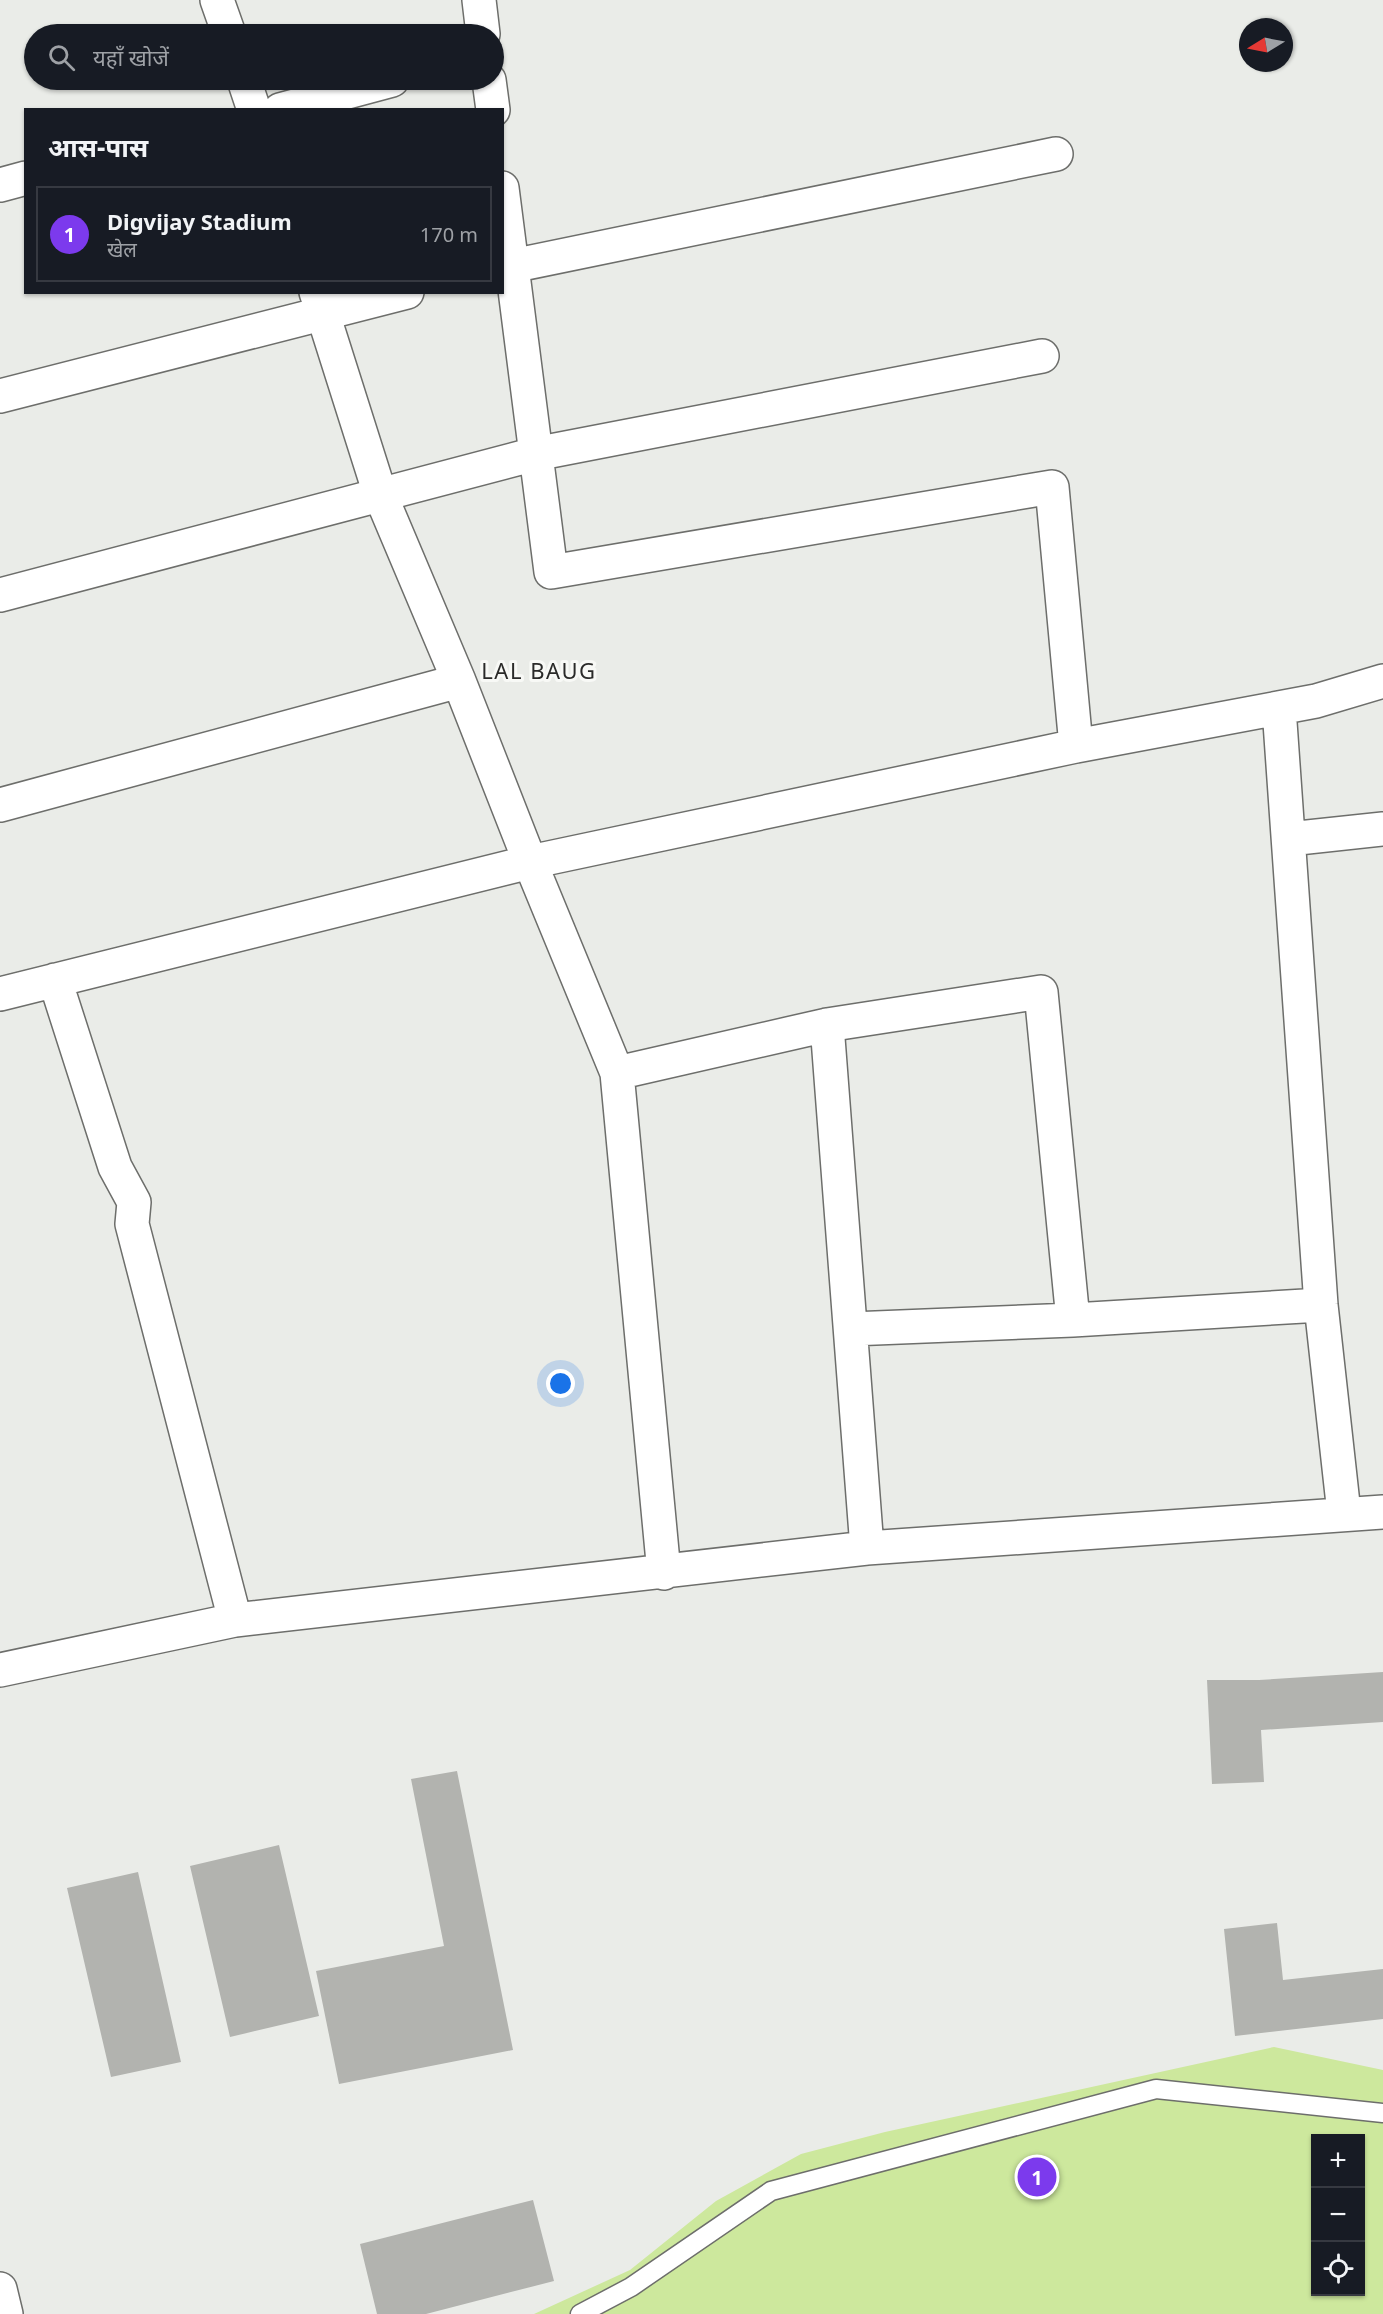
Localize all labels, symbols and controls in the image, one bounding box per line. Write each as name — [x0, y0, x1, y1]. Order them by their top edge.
north arrow — [1239, 18, 1293, 72]
search box — [24, 24, 504, 90]
icon: search — [45, 41, 78, 74]
text: यहाँ खोजें — [93, 42, 169, 72]
text: आस-पास — [48, 129, 148, 165]
text: Digvijay Stadium — [107, 206, 292, 236]
text: 1 — [64, 221, 75, 248]
text: 170 m — [420, 221, 478, 248]
text: खेल — [107, 236, 137, 263]
district label: LAL BAUG — [481, 655, 597, 685]
your location — [546, 1369, 575, 1398]
map controls — [1311, 2134, 1365, 2296]
button: + — [1311, 2134, 1365, 2188]
pin: 1 — [1018, 2154, 1056, 2200]
button: − — [1311, 2188, 1365, 2242]
button: locate — [1311, 2242, 1365, 2296]

